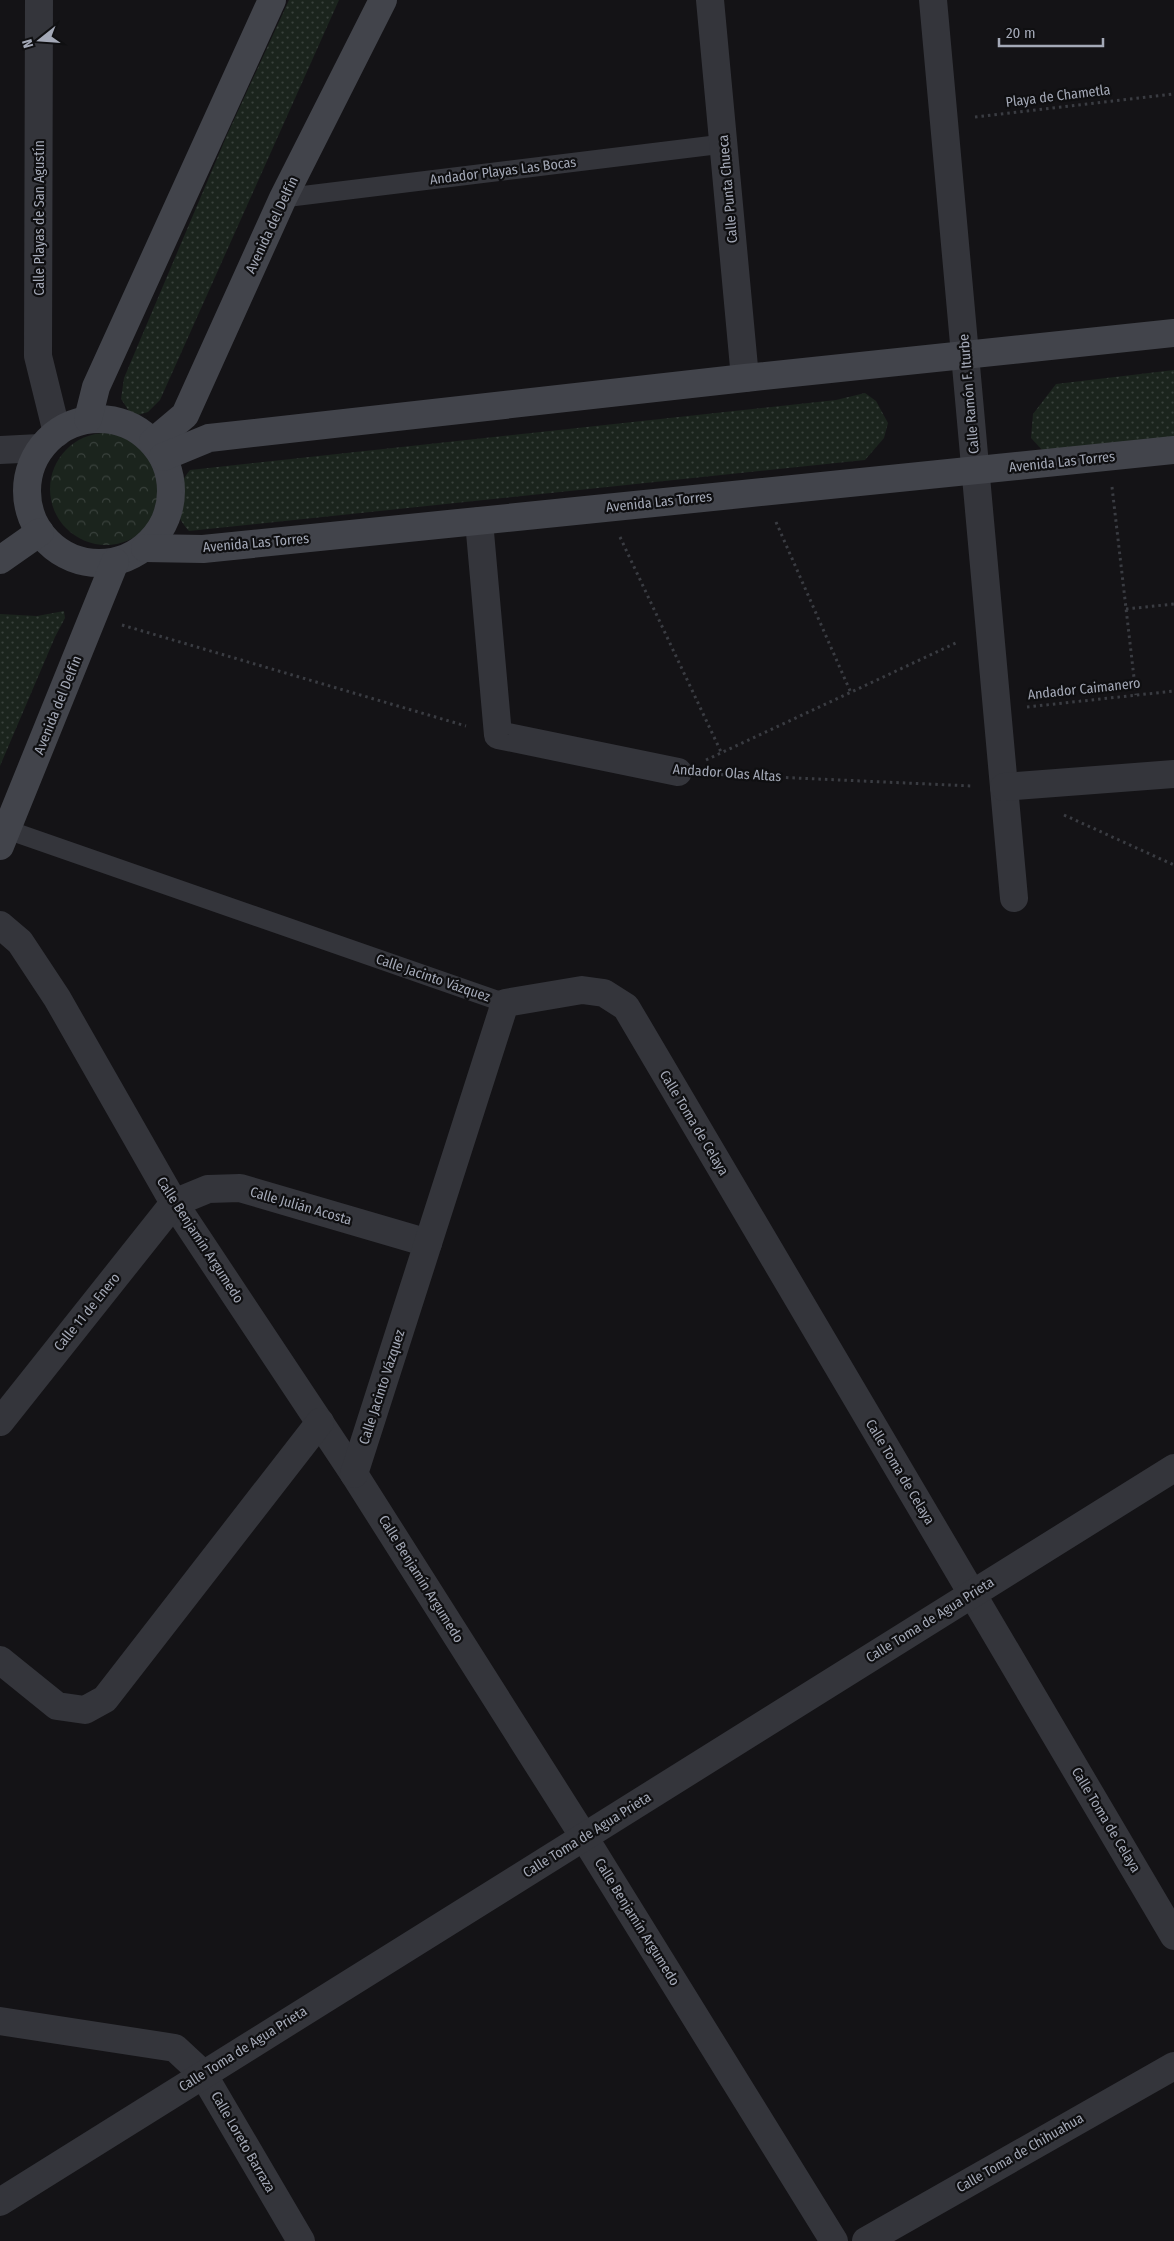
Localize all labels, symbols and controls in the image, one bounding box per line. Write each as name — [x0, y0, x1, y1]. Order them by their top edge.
north arrow — [15, 15, 65, 65]
scale bar — [999, 15, 1103, 47]
text: 20 m — [1006, 24, 1036, 42]
text: N — [19, 37, 37, 50]
street label: Playa de Chametla — [1005, 81, 1111, 111]
street label: Calle Punta Chueca — [715, 134, 741, 244]
street label: Calle Playas de San Agustín — [31, 140, 48, 296]
street label: Andador Playas Las Bocas — [429, 154, 577, 188]
street label: Avenida del Delfín — [242, 174, 302, 276]
street label: Calle Ramón F. Iturbe — [955, 333, 983, 455]
street label: Avenida Las Torres — [1008, 448, 1116, 476]
street label: Avenida Las Torres — [605, 488, 713, 516]
street label: Avenida Las Torres — [202, 530, 310, 556]
street label: Avenida del Delfín — [30, 653, 86, 757]
street label: Andador Caimanero — [1027, 675, 1141, 703]
street label: Andador Olas Altas — [672, 761, 782, 785]
street label: Calle Jacinto Vázquez — [374, 950, 493, 1006]
street label: Calle Toma de Celaya — [656, 1067, 732, 1179]
street label: Calle Benjamín Argumedo — [153, 1174, 247, 1306]
street label: Calle Julián Acosta — [248, 1183, 354, 1229]
street label: Calle 11 de Enero — [50, 1270, 124, 1354]
street label: Calle Jacinto Vázquez — [355, 1327, 409, 1447]
street label: Calle Toma de Celaya — [862, 1416, 938, 1528]
street label: Calle Benjamín Argumedo — [375, 1512, 467, 1646]
street label: Calle Toma de Agua Prieta — [863, 1574, 997, 1666]
street label: Calle Toma de Celaya — [1068, 1764, 1144, 1876]
street label: Calle Toma de Agua Prieta — [520, 1789, 654, 1881]
street label: Calle Benjamín Argumedo — [591, 1855, 683, 1989]
street label: Calle Toma de Agua Prieta — [176, 2003, 310, 2095]
street label: Calle Loreto Barraza — [207, 2088, 279, 2196]
street label: Calle Toma de Chihuahua — [953, 2110, 1087, 2196]

